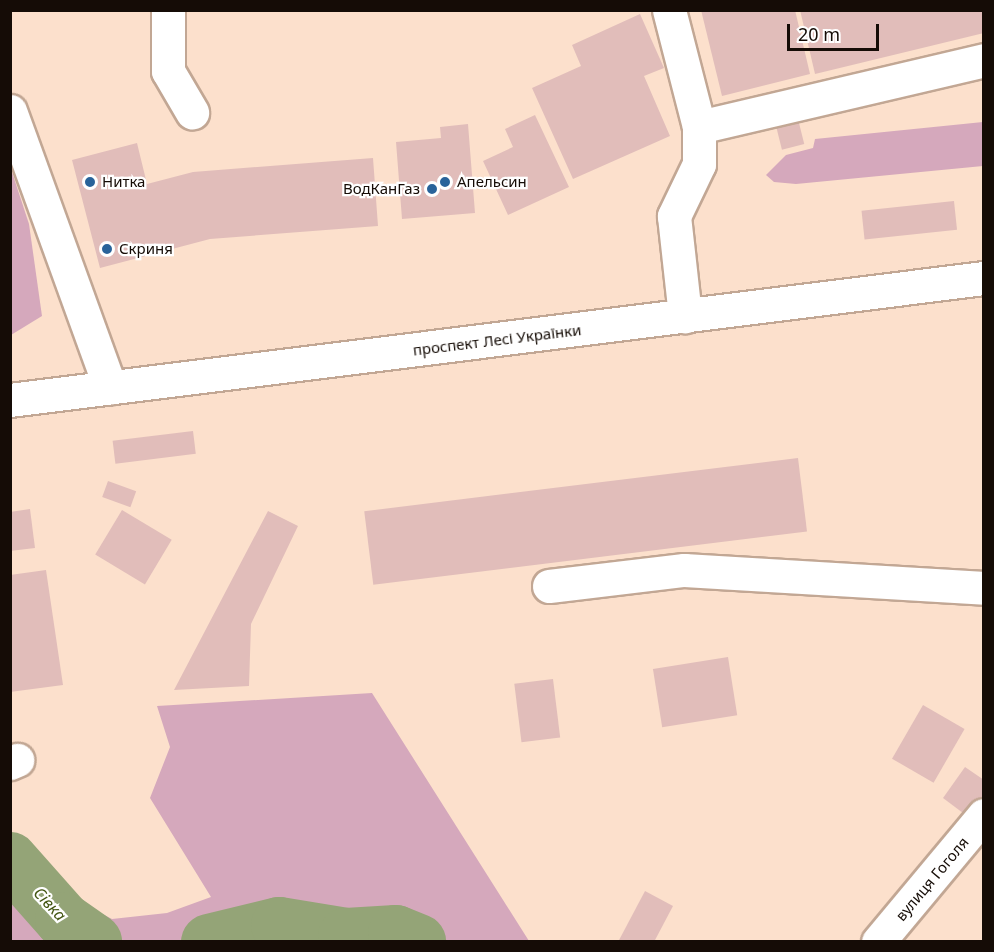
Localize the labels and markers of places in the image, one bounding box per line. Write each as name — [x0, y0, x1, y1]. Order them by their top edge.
place label: Нитка — [102, 173, 145, 191]
place label: Апельсин — [457, 173, 527, 191]
marker: Нитка — [83, 175, 97, 189]
marker: Апельсин — [438, 175, 452, 189]
place label: ВодКанГаз — [343, 180, 420, 198]
marker: ВодКанГаз — [425, 182, 439, 196]
place label: Скриня — [119, 240, 173, 258]
marker: Скриня — [100, 242, 114, 256]

